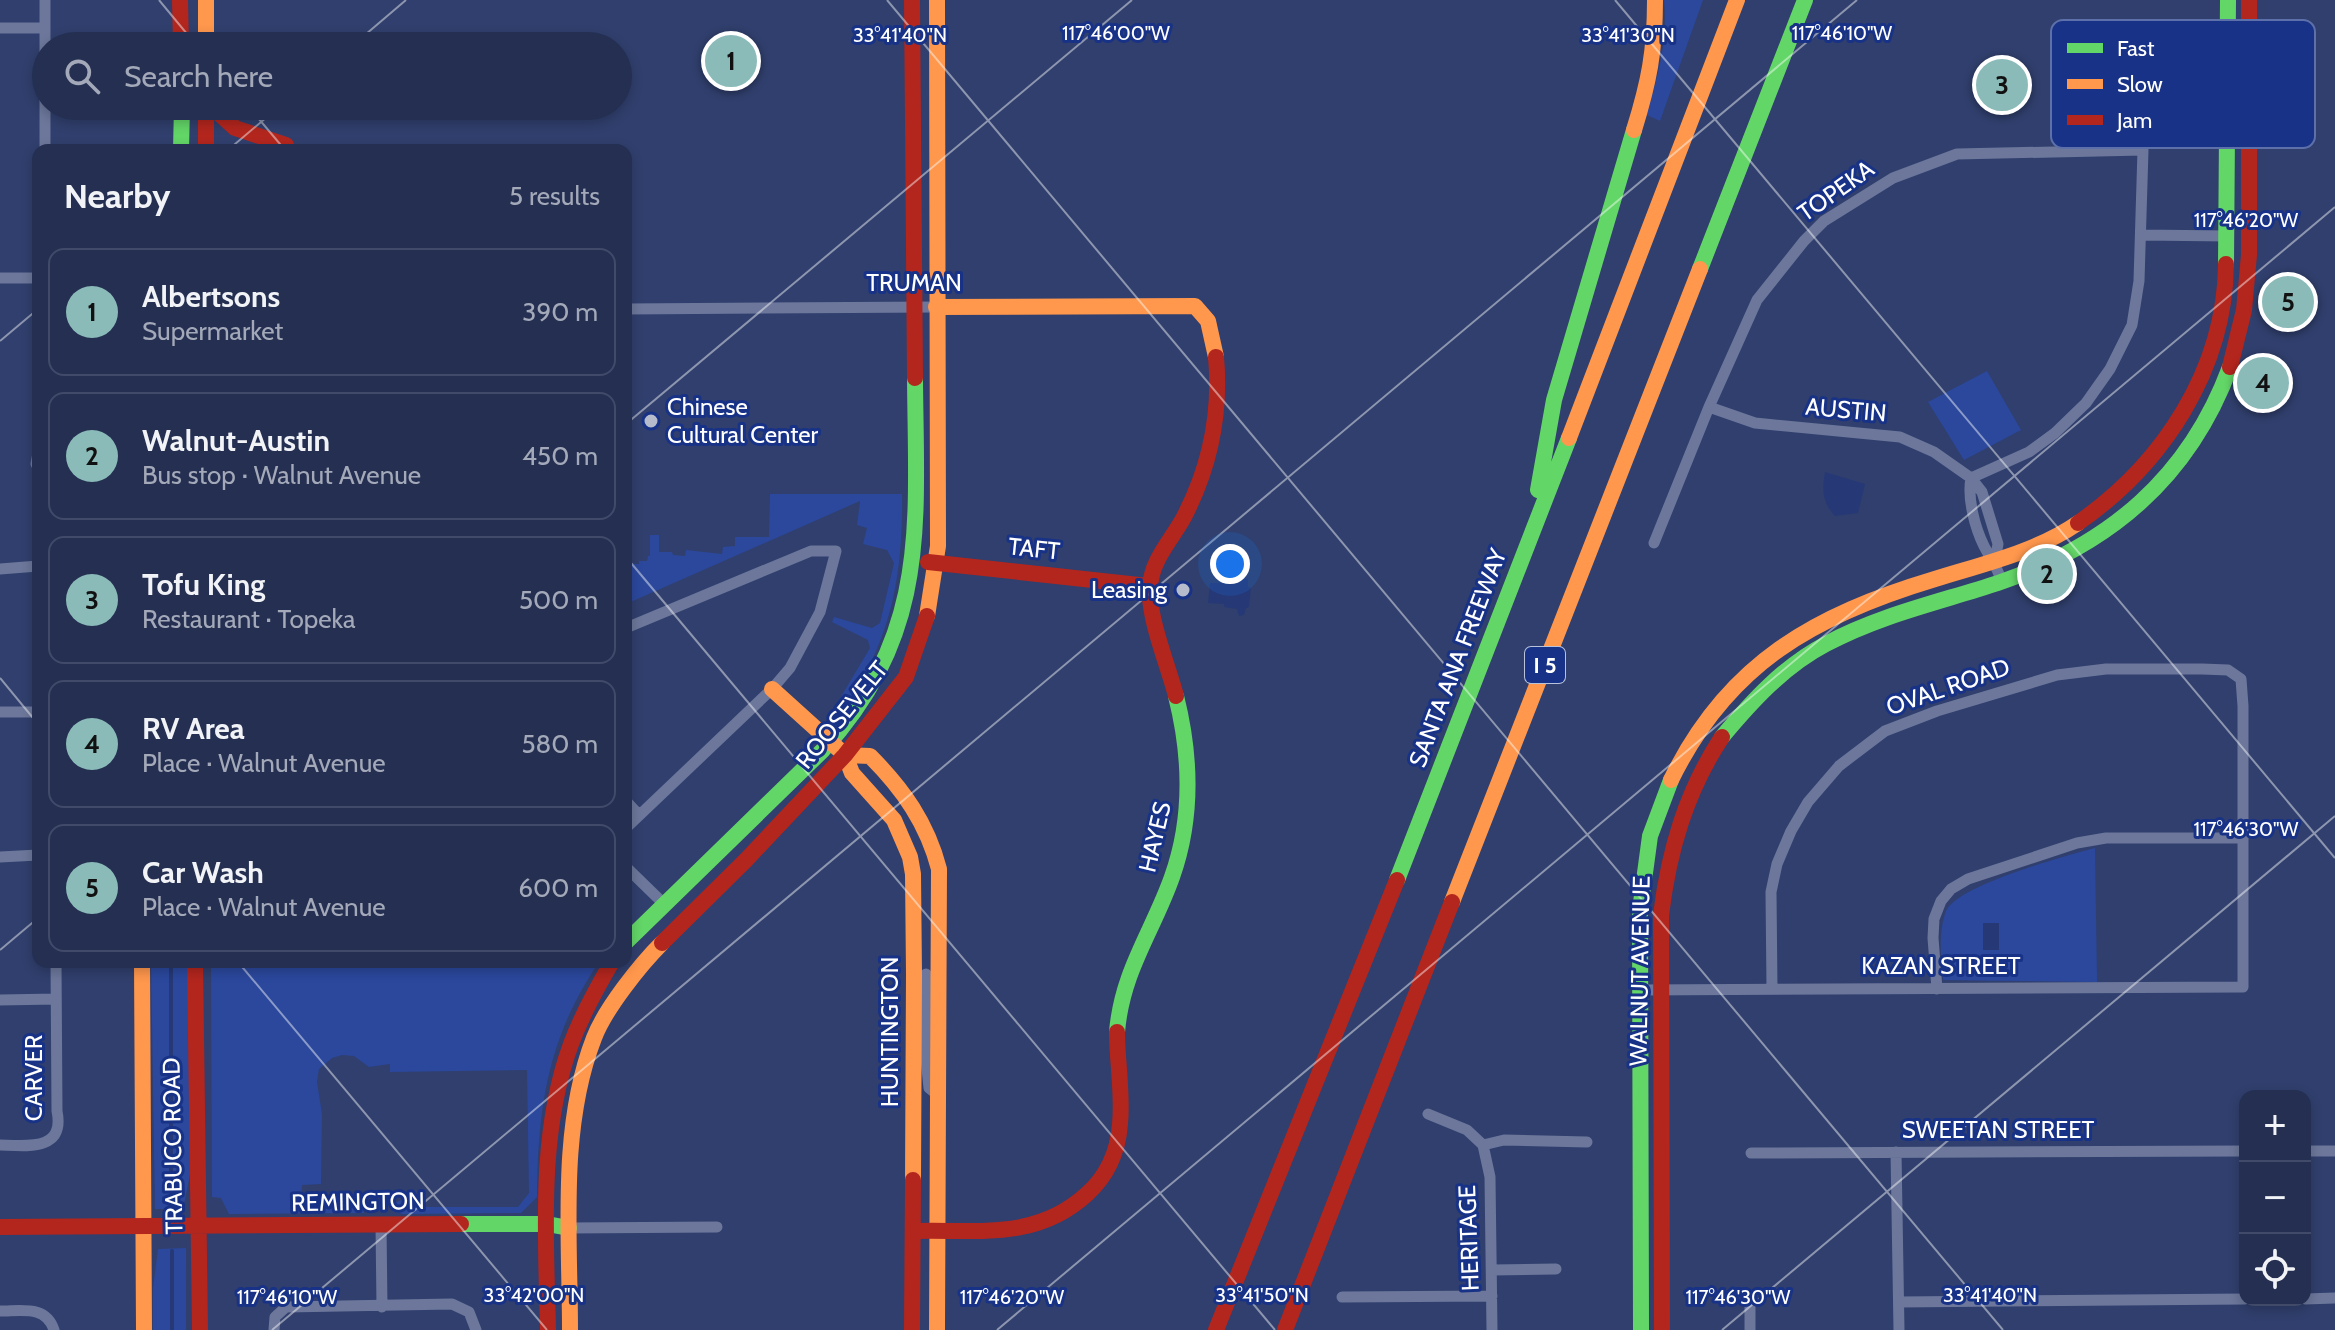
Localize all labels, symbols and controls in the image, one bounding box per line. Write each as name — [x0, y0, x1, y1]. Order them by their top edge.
legend — [2051, 20, 2315, 148]
text: 117°46'00"W — [1062, 21, 1170, 45]
text: 117°46'10"W — [1792, 21, 1892, 45]
text: 33°41'40"N — [853, 23, 947, 47]
text: 33°41'30"N — [1581, 23, 1675, 47]
pin: 1 — [705, 31, 757, 91]
search box — [32, 32, 632, 120]
text: Fast — [2117, 35, 2155, 62]
icon: search — [60, 54, 104, 98]
pin: 3 — [1976, 55, 2028, 115]
text: Search here — [124, 58, 273, 95]
text: Slow — [2117, 71, 2163, 98]
text: Jam — [2116, 107, 2152, 134]
street label: TOPEKA — [1792, 154, 1879, 227]
text: Nearby — [64, 175, 171, 217]
text: 5 results — [509, 180, 600, 212]
text: 117°46'20"W — [2194, 208, 2298, 232]
street label: TRUMAN — [866, 268, 962, 297]
pin: 5 — [2262, 272, 2314, 332]
text: Albertsons — [142, 278, 280, 315]
text: 1 — [87, 296, 97, 328]
text: 390 m — [522, 296, 598, 328]
text: Supermarket — [142, 315, 283, 347]
pin: 4 — [2237, 353, 2289, 413]
place label: Chinese Cultural Center — [667, 392, 818, 449]
street label: AUSTIN — [1804, 392, 1888, 428]
marker: Chinese Cultural Center — [642, 412, 660, 430]
text: Walnut-Austin — [142, 422, 330, 459]
text: 2 — [85, 440, 99, 472]
text: 450 m — [522, 440, 598, 472]
text: Bus stop · Walnut Avenue — [142, 459, 421, 491]
street label: TAFT — [1007, 531, 1062, 566]
your location — [1210, 544, 1250, 584]
street label: SANTA ANA FREEWAY — [1403, 544, 1513, 771]
pin: 2 — [2021, 544, 2073, 604]
text: Tofu King — [142, 566, 265, 603]
place label: Leasing — [1091, 575, 1168, 604]
marker: Leasing — [1174, 581, 1192, 599]
text: 3 — [85, 584, 99, 616]
text: 500 m — [519, 584, 598, 616]
text: Restaurant · Topeka — [142, 603, 356, 635]
road number: I 5 — [1525, 647, 1565, 683]
street label: OVAL ROAD — [1882, 652, 2013, 721]
street label: ROOSEVELT — [789, 655, 894, 774]
text: RV Area — [142, 710, 245, 747]
text: 4 — [84, 728, 100, 760]
text: 580 m — [521, 728, 598, 760]
text: Place · Walnut Avenue — [142, 747, 386, 779]
street label: HAYES — [1132, 799, 1177, 875]
text: 117°46'30"W — [2194, 817, 2299, 841]
text: Car Wash — [142, 854, 264, 891]
text: 5 — [85, 872, 99, 904]
text: 600 m — [518, 872, 598, 904]
street label: WALNUT AVENUE — [1623, 876, 1656, 1066]
text: Place · Walnut Avenue — [142, 891, 386, 923]
street label: KAZAN STREET — [1861, 951, 2021, 980]
street label: HUNTINGTON — [875, 957, 904, 1107]
street label: CARVER — [19, 1034, 48, 1121]
street label: TRABUCO ROAD — [156, 1057, 189, 1235]
map controls — [2239, 1090, 2311, 1306]
button: + — [2239, 1090, 2311, 1162]
street label: SWEETAN STREET — [1902, 1115, 2094, 1144]
button: − — [2239, 1162, 2311, 1234]
street label: HERITAGE — [1452, 1184, 1485, 1292]
street label: REMINGTON — [291, 1186, 425, 1217]
button: locate — [2239, 1234, 2311, 1306]
text: 33°42'00"N — [484, 1283, 584, 1307]
text: 33°41'50"N — [1215, 1283, 1309, 1307]
text: 33°41'40"N — [1943, 1283, 2037, 1307]
text: 117°46'10"W — [237, 1285, 337, 1309]
text: 117°46'20"W — [960, 1285, 1064, 1309]
text: 117°46'30"W — [1686, 1285, 1791, 1309]

